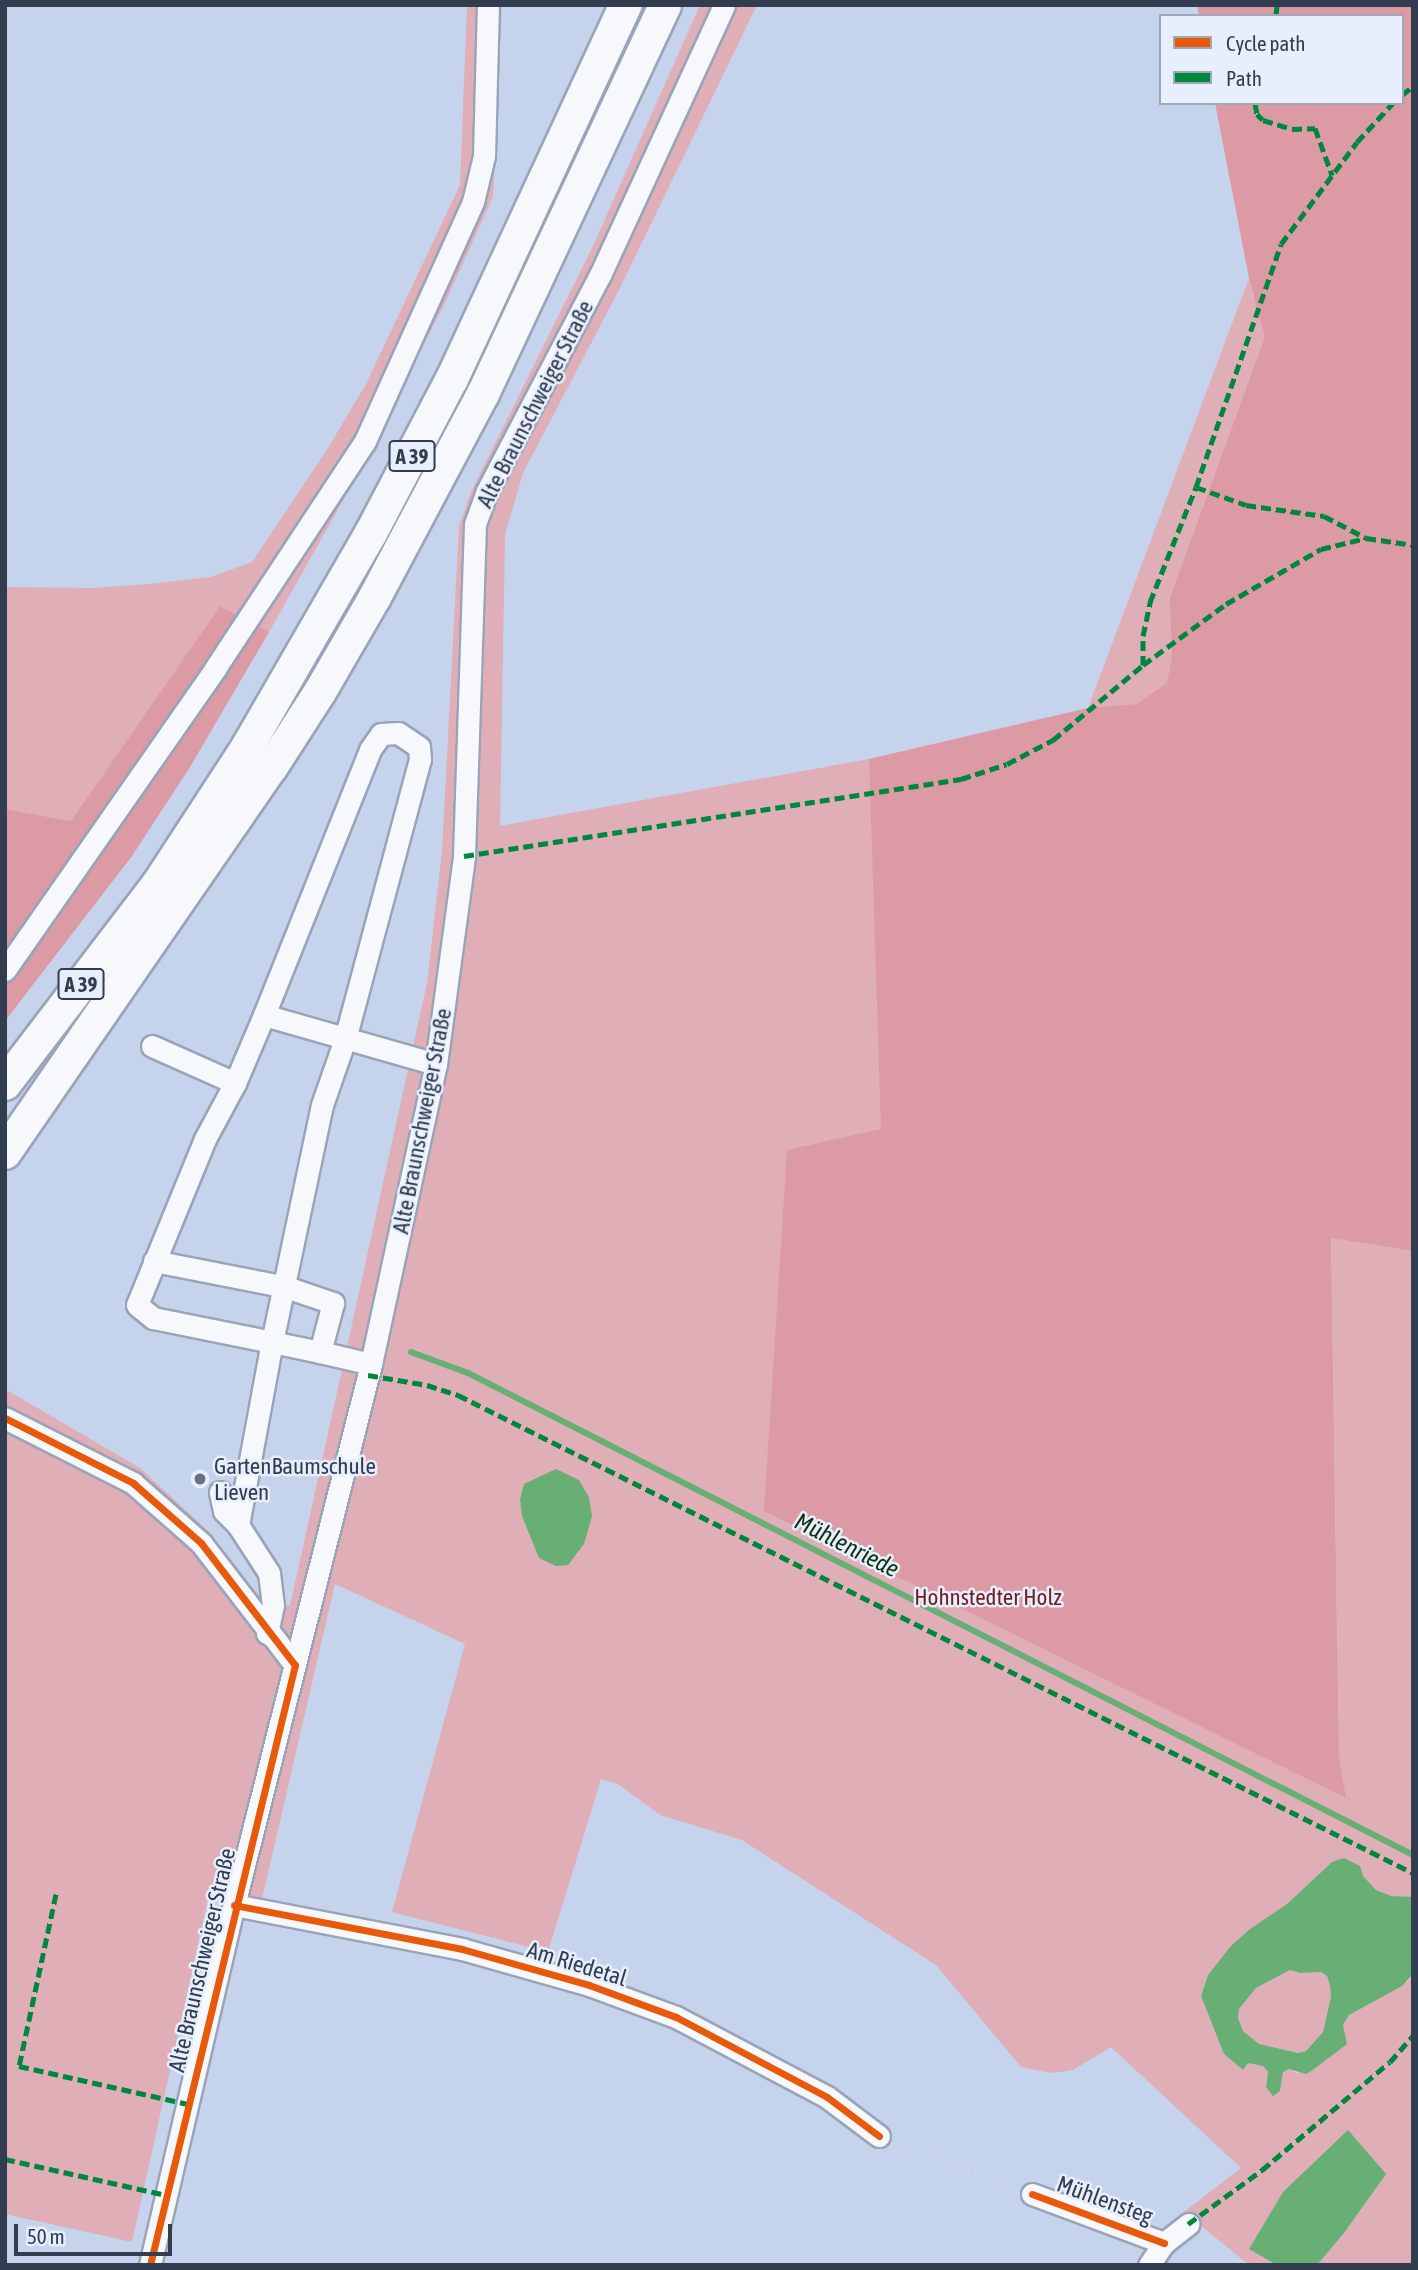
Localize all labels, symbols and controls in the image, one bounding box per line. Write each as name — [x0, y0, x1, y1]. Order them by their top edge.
legend — [1159, 14, 1404, 105]
text: Cycle path — [1226, 31, 1305, 55]
text: Path — [1226, 66, 1262, 90]
street label: Alte Braunschweiger Straße — [471, 296, 599, 512]
road number: A 39 — [388, 438, 436, 474]
road number: A 39 — [56, 967, 106, 1002]
street label: Alte Braunschweiger Straße — [387, 1006, 457, 1236]
place label: GartenBaumschule Lieven — [214, 1452, 376, 1506]
marker: GartenBaumschule Lieven — [192, 1471, 208, 1487]
water label: Mühlenriede — [790, 1506, 904, 1584]
park label: Hohnstedter Holz — [914, 1583, 1062, 1611]
street label: Alte Braunschweiger Straße — [163, 1845, 241, 2075]
street label: Am Riedetal — [524, 1936, 630, 1992]
street label: Mühlensteg — [1053, 2170, 1157, 2230]
scale bar — [18, 2210, 175, 2254]
text: 50 m — [27, 2224, 65, 2248]

